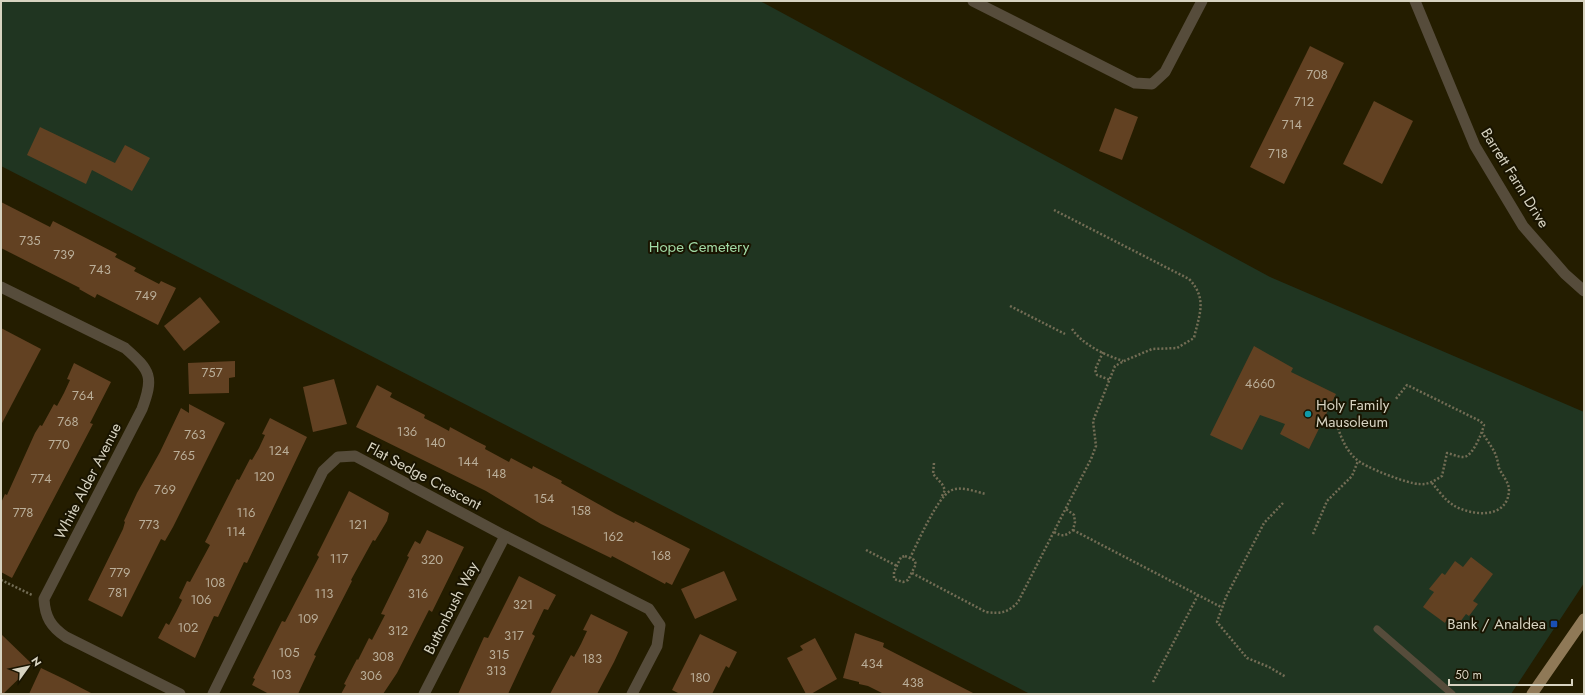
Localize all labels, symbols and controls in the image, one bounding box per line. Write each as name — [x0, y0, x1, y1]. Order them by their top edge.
house number: 708 — [1306, 65, 1328, 84]
house number: 712 — [1294, 92, 1314, 111]
house number: 714 — [1282, 115, 1303, 134]
street label: Barrett Farm Drive — [1475, 124, 1555, 232]
house number: 718 — [1268, 144, 1288, 163]
house number: 735 — [19, 231, 41, 250]
park label: Hope Cemetery — [649, 236, 750, 258]
house number: 739 — [53, 245, 75, 264]
house number: 743 — [89, 260, 111, 279]
house number: 749 — [135, 286, 157, 305]
house number: 757 — [202, 363, 223, 382]
house number: 4660 — [1245, 374, 1275, 393]
house number: 764 — [72, 386, 94, 405]
place label: Holy Family Mausoleum — [1316, 394, 1390, 433]
marker: Holy Family Mausoleum — [1303, 409, 1313, 419]
house number: 768 — [57, 412, 79, 431]
street label: White Alder Avenue — [49, 419, 127, 543]
house number: 136 — [397, 422, 417, 441]
house number: 763 — [184, 425, 206, 444]
house number: 140 — [424, 433, 446, 452]
house number: 770 — [48, 435, 70, 454]
street label: Flat Sedge Crescent — [363, 437, 486, 516]
house number: 124 — [269, 441, 290, 460]
house number: 765 — [173, 446, 195, 465]
house number: 144 — [457, 452, 479, 471]
house number: 148 — [486, 464, 506, 483]
house number: 120 — [253, 467, 275, 486]
house number: 774 — [30, 469, 52, 488]
house number: 769 — [154, 480, 176, 499]
house number: 154 — [534, 489, 555, 508]
house number: 158 — [571, 501, 591, 520]
house number: 778 — [13, 503, 33, 522]
house number: 116 — [236, 503, 256, 522]
house number: 773 — [139, 515, 159, 534]
house number: 121 — [348, 515, 368, 534]
house number: 114 — [226, 522, 246, 541]
house number: 162 — [603, 527, 623, 546]
house number: 168 — [651, 546, 671, 565]
house number: 117 — [330, 549, 348, 568]
house number: 320 — [421, 550, 443, 569]
street label: Buttonbush Way — [418, 557, 484, 658]
house number: 779 — [109, 563, 131, 582]
house number: 108 — [205, 573, 225, 592]
house number: 781 — [108, 583, 128, 602]
house number: 113 — [315, 584, 333, 603]
house number: 316 — [408, 584, 428, 603]
house number: 106 — [190, 590, 212, 609]
house number: 321 — [513, 595, 533, 614]
house number: 109 — [297, 609, 319, 628]
place label: Bank / Analdea — [1447, 613, 1546, 635]
house number: 102 — [177, 618, 199, 637]
marker: Bank / Analdea — [1549, 619, 1559, 629]
house number: 312 — [388, 621, 408, 640]
house number: 317 — [504, 626, 524, 645]
house number: 105 — [279, 643, 299, 662]
house number: 315 — [489, 645, 509, 664]
north arrow — [8, 647, 48, 687]
house number: 308 — [372, 647, 394, 666]
house number: 183 — [582, 649, 602, 668]
text: N — [27, 654, 45, 670]
house number: 434 — [861, 654, 884, 673]
house number: 313 — [486, 661, 506, 680]
scale bar — [1449, 661, 1572, 687]
house number: 103 — [271, 665, 291, 684]
house number: 306 — [360, 666, 382, 685]
text: 50 m — [1455, 666, 1482, 684]
house number: 180 — [690, 668, 711, 687]
house number: 438 — [902, 673, 924, 692]

